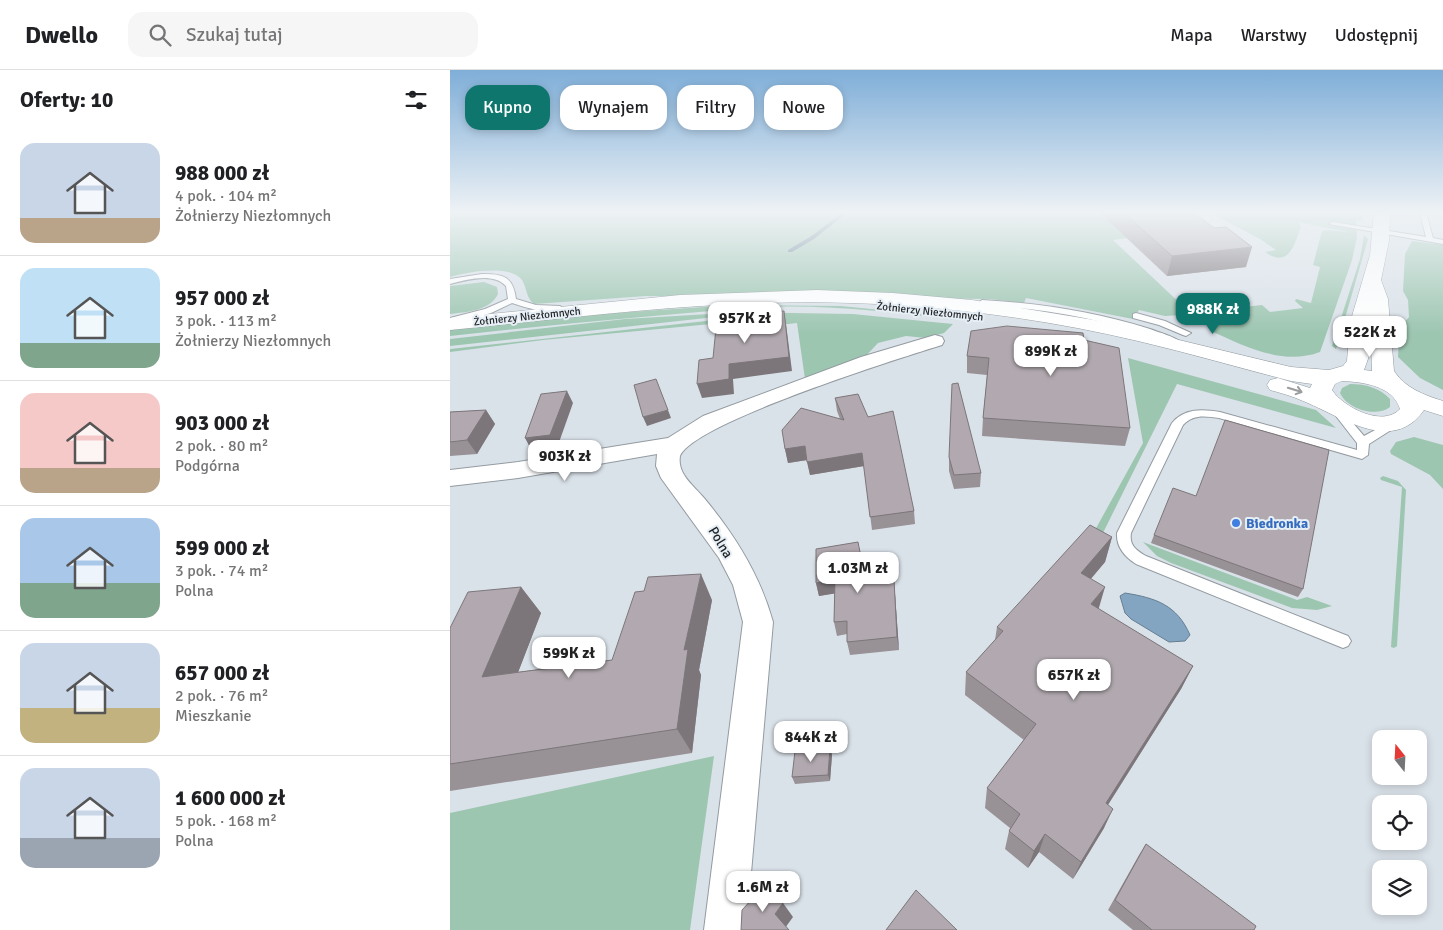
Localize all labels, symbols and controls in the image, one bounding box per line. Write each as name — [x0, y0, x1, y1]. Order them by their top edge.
search box — [128, 12, 478, 57]
text: Dwello — [25, 20, 98, 50]
icon: search — [146, 21, 174, 49]
text: Szukaj tutaj — [186, 23, 283, 47]
text: Mapa — [1170, 24, 1213, 46]
text: Warstwy — [1241, 24, 1307, 46]
text: Udostępnij — [1335, 24, 1418, 46]
chip: Kupno — [465, 85, 550, 130]
chip: Wynajem — [560, 85, 667, 130]
chip: Filtry — [677, 85, 754, 130]
chip: Nowe — [764, 85, 843, 130]
icon: filters — [402, 86, 430, 114]
text: Oferty: 10 — [20, 87, 113, 113]
text: 988 000 zł — [175, 160, 269, 186]
icon: home — [60, 163, 120, 223]
text: 4 pok. · 104 m² — [175, 186, 277, 206]
text: Żołnierzy Niezłomnych — [175, 206, 331, 226]
text: 957 000 zł — [175, 285, 269, 311]
icon: home — [60, 288, 120, 348]
pin: 988K zł — [1167, 292, 1259, 335]
street label: Żołnierzy Niezłomnych — [876, 298, 984, 324]
text: 988K zł — [1187, 299, 1239, 319]
pin: 957K zł — [699, 302, 791, 344]
street label: Żołnierzy Niezłomnych — [473, 303, 581, 329]
text: 957K zł — [719, 308, 771, 328]
text: 3 pok. · 113 m² — [175, 311, 277, 331]
pin: 522K zł — [1324, 316, 1416, 358]
text: 522K zł — [1344, 322, 1396, 342]
text: Żołnierzy Niezłomnych — [175, 331, 331, 351]
pin: 899K zł — [1005, 334, 1097, 377]
text: 899K zł — [1025, 341, 1077, 361]
one-way arrow — [1286, 385, 1302, 395]
text: 903 000 zł — [175, 410, 269, 436]
icon: home — [60, 413, 120, 473]
text: 2 pok. · 80 m² — [175, 436, 268, 456]
pin: 903K zł — [519, 440, 611, 482]
text: 903K zł — [539, 446, 591, 466]
text: Podgórna — [175, 456, 240, 476]
place label: Biedronka — [1246, 515, 1308, 532]
marker: Biedronka — [1230, 517, 1242, 529]
street label: Polna — [705, 523, 737, 561]
text: 599 000 zł — [175, 535, 269, 561]
icon: home — [60, 538, 120, 598]
pin: 1.03M zł — [806, 552, 910, 594]
text: 1.03M zł — [828, 558, 888, 578]
text: 3 pok. · 74 m² — [175, 561, 268, 581]
text: Polna — [175, 581, 214, 601]
pin: 599K zł — [523, 636, 615, 679]
text: 599K zł — [543, 643, 595, 663]
pin: 657K zł — [1028, 658, 1120, 701]
text: 657 000 zł — [175, 660, 269, 686]
icon: home — [60, 663, 120, 723]
text: 657K zł — [1048, 665, 1100, 685]
text: 2 pok. · 76 m² — [175, 686, 268, 706]
text: Mieszkanie — [175, 706, 252, 726]
pin: 844K zł — [765, 720, 857, 763]
text: 844K zł — [785, 727, 837, 747]
north arrow — [1372, 730, 1428, 785]
map controls — [1372, 730, 1427, 915]
text: 1 600 000 zł — [175, 785, 285, 811]
icon: home — [60, 788, 120, 848]
button: locate — [1372, 795, 1427, 850]
text: 5 pok. · 168 m² — [175, 811, 277, 831]
text: Polna — [175, 831, 214, 851]
button: layers — [1372, 860, 1427, 915]
pin: 1.6M zł — [717, 870, 809, 913]
text: 1.6M zł — [737, 877, 789, 897]

